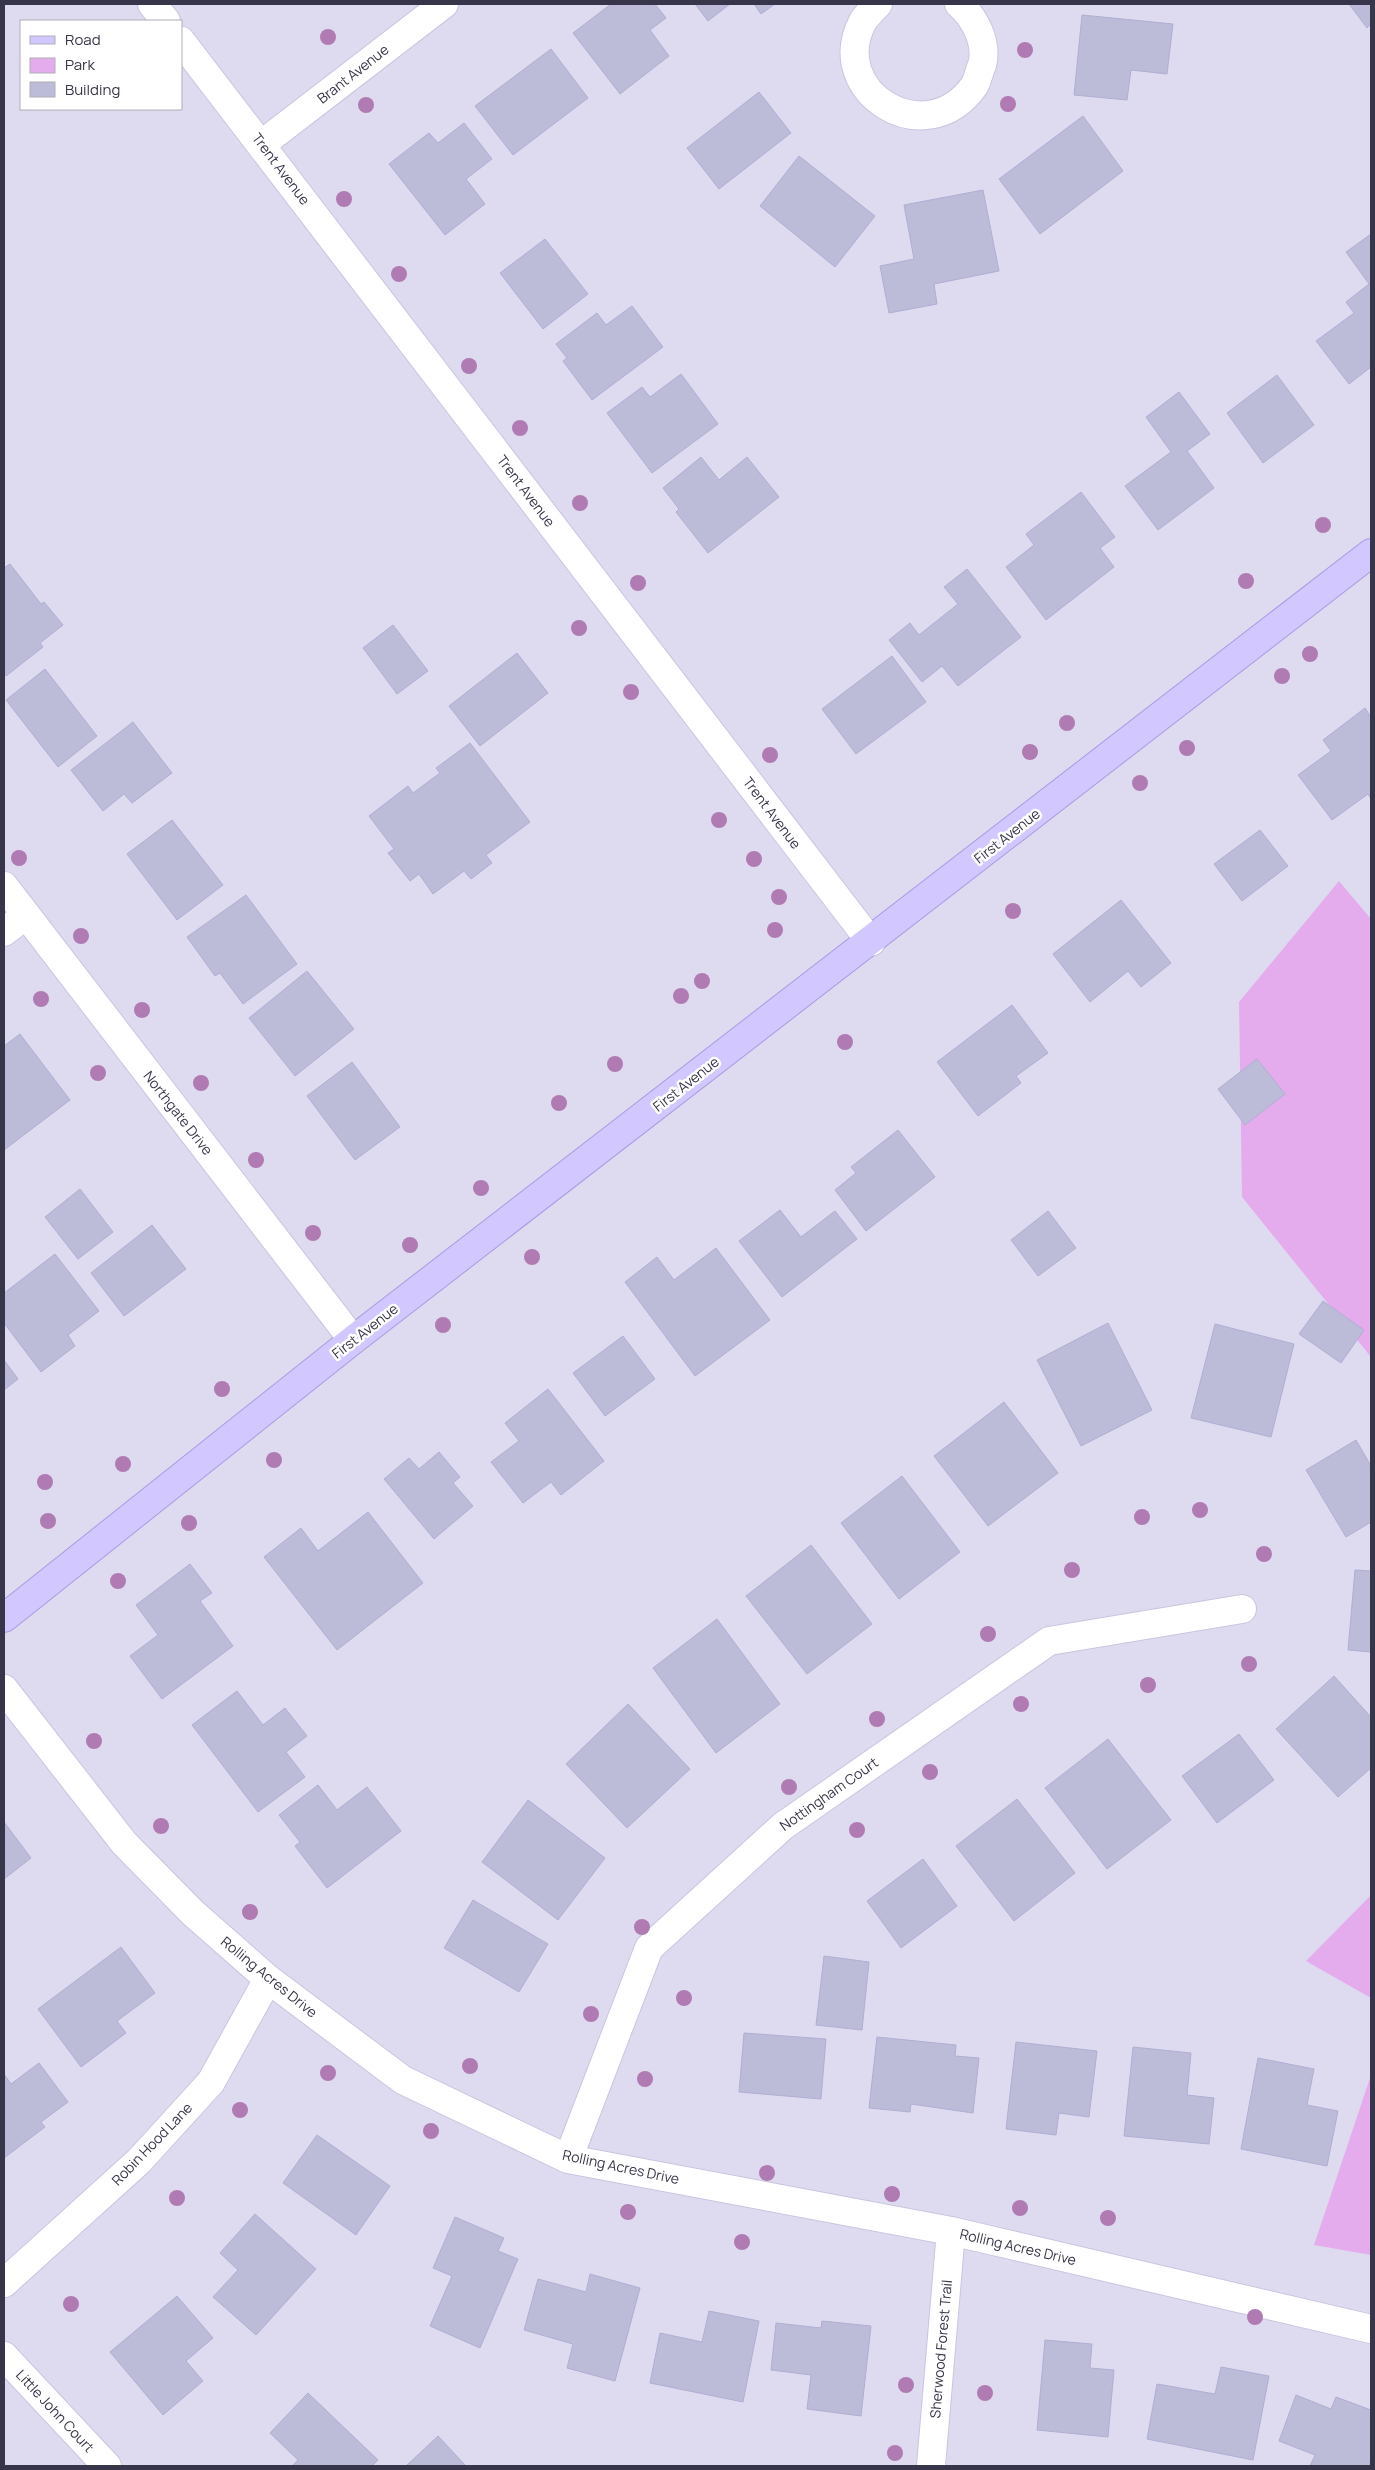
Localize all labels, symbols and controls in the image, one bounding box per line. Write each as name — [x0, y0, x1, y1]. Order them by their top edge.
legend — [20, 20, 182, 110]
text: Road — [65, 29, 101, 50]
street label: Brant Avenue — [313, 40, 392, 107]
text: Park — [65, 54, 95, 75]
text: Building — [65, 79, 120, 100]
street label: Trent Avenue — [248, 129, 315, 208]
street label: Trent Avenue — [493, 451, 560, 530]
street label: Trent Avenue — [739, 773, 806, 852]
street label: First Avenue — [970, 804, 1044, 867]
street label: First Avenue — [649, 1052, 723, 1115]
street label: Northgate Drive — [140, 1067, 217, 1159]
street label: First Avenue — [328, 1299, 402, 1362]
street label: Nottingham Court — [776, 1752, 882, 1835]
street label: Rolling Acres Drive — [217, 1932, 322, 2021]
street label: Robin Hood Lane — [107, 2098, 196, 2189]
street label: Rolling Acres Drive — [561, 2145, 681, 2188]
street label: Rolling Acres Drive — [958, 2224, 1078, 2269]
street label: Sherwood Forest Trail — [925, 2279, 956, 2419]
street label: Little John Court — [12, 2365, 99, 2456]

